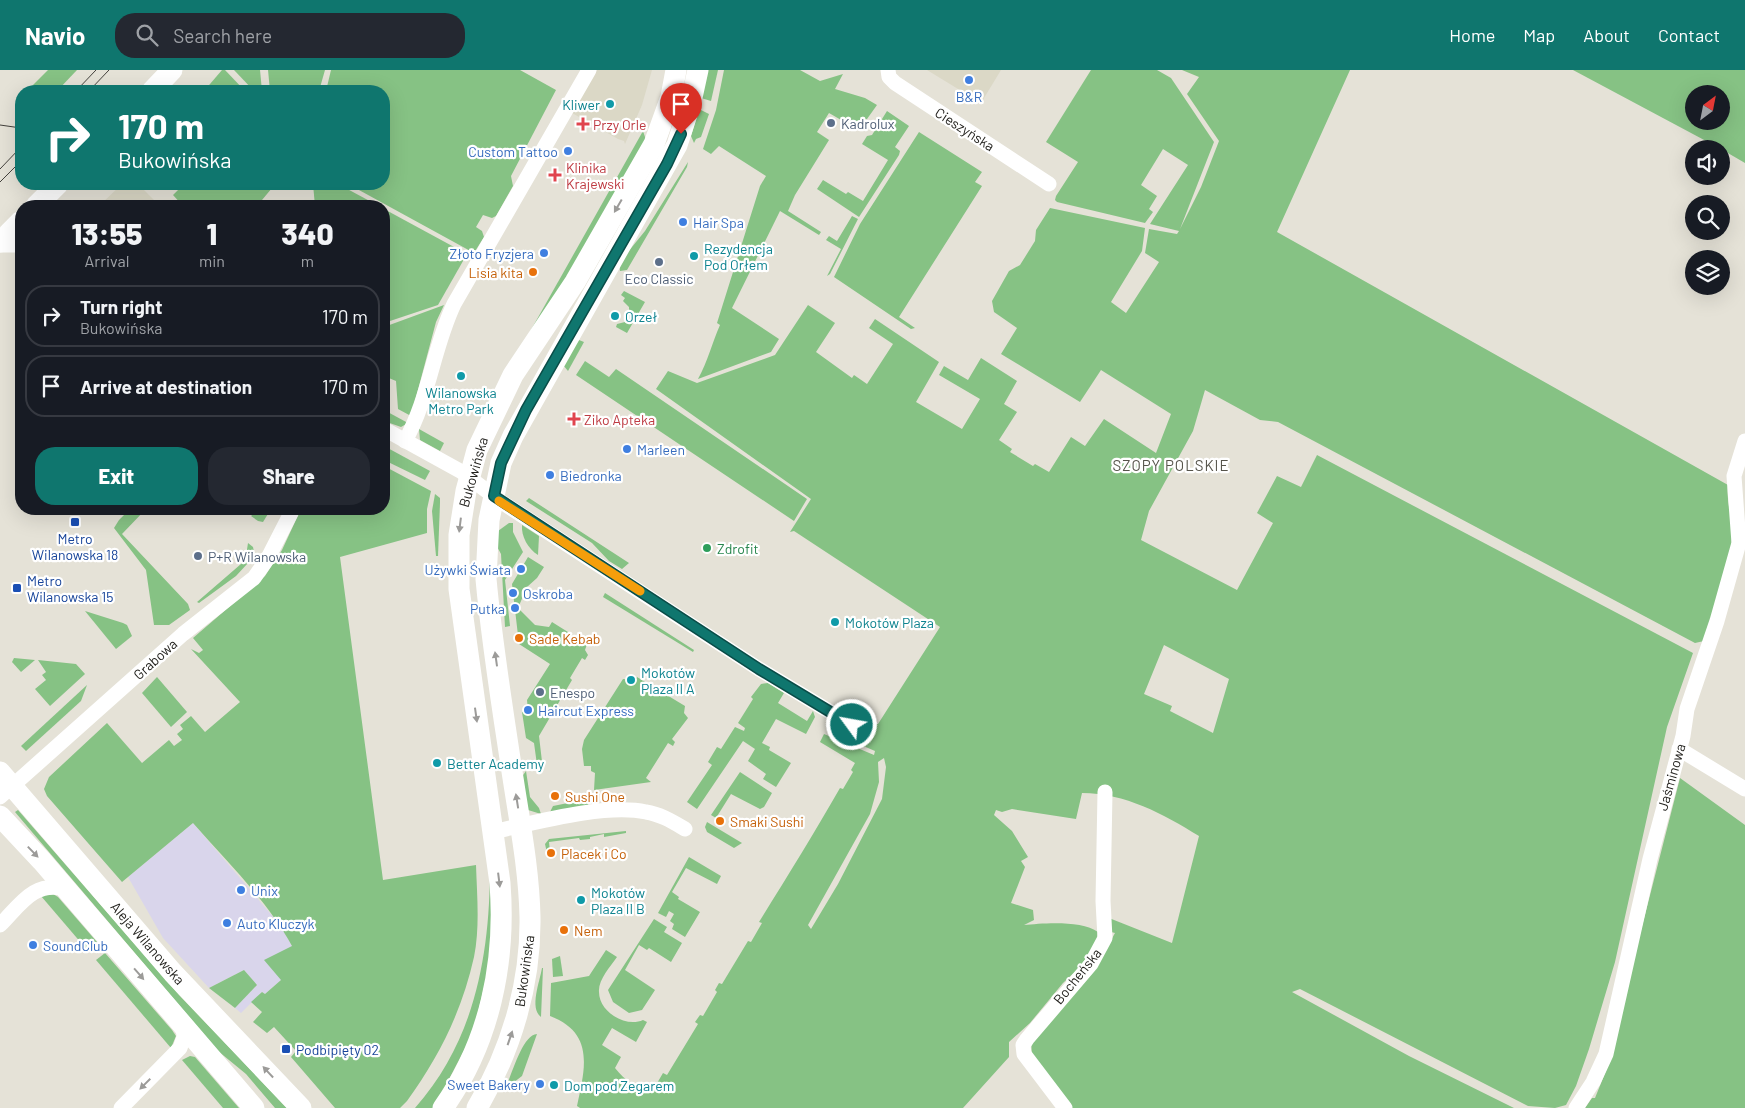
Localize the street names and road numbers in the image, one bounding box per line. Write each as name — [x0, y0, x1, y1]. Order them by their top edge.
street label: Cieszyńska — [932, 104, 998, 154]
street label: Bukowińska — [455, 435, 491, 509]
street label: Grabowa — [130, 635, 180, 683]
street label: Jaśminowa — [1653, 741, 1689, 813]
street label: Aleja Wilanowska — [107, 898, 189, 988]
street label: Bukowińska — [511, 934, 537, 1008]
street label: Bocheńska — [1049, 945, 1105, 1007]

